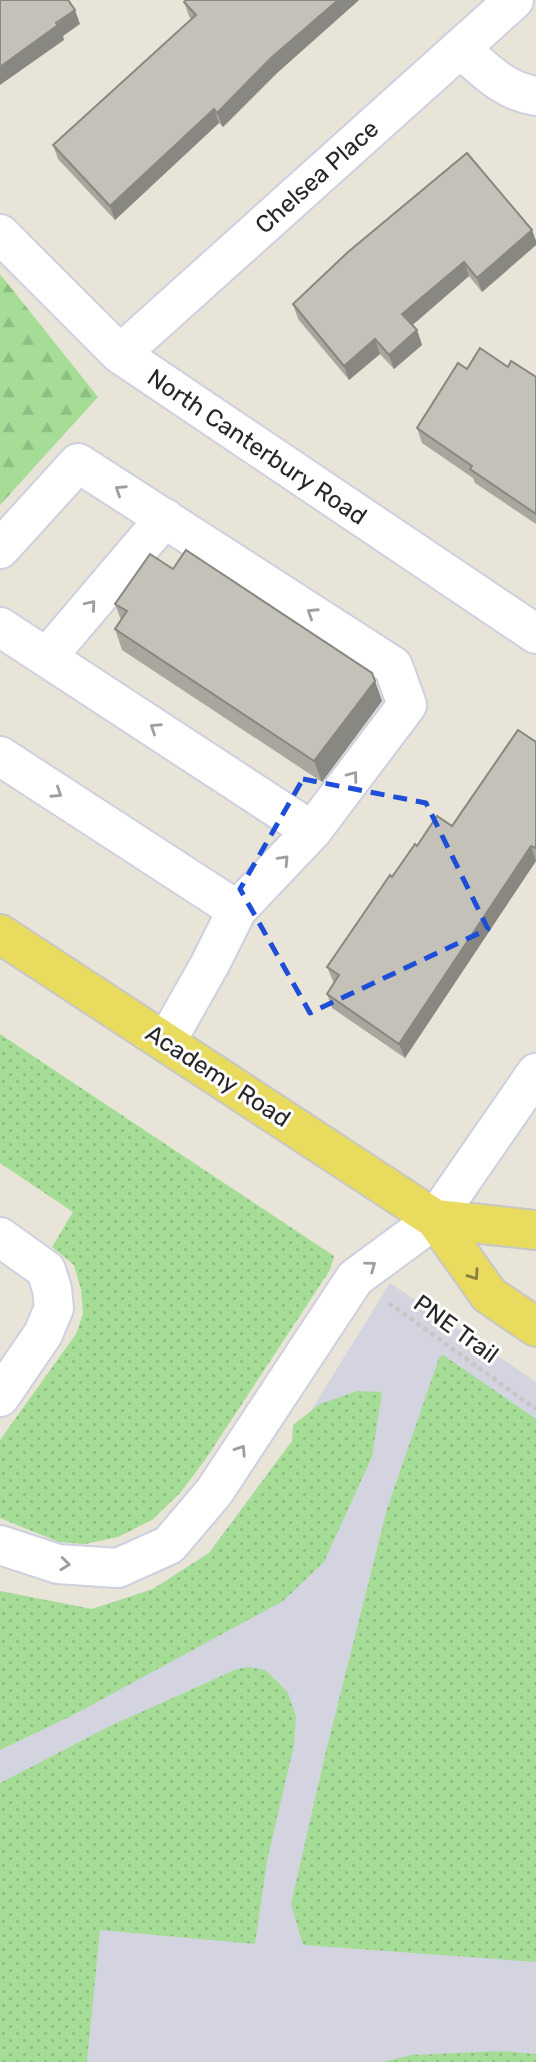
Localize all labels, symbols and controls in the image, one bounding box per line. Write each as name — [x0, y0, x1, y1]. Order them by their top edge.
street label: Chelsea Place — [250, 114, 384, 240]
street label: North Canterbury Road — [142, 363, 372, 531]
one-way arrow — [115, 485, 128, 498]
one-way arrow — [83, 601, 95, 614]
one-way arrow — [306, 609, 319, 622]
one-way arrow — [150, 724, 163, 737]
one-way arrow — [344, 771, 357, 784]
one-way arrow — [49, 785, 62, 797]
one-way arrow — [275, 855, 288, 868]
street label: Academy Road — [141, 1019, 295, 1133]
one-way arrow — [363, 1261, 376, 1274]
one-way arrow — [466, 1267, 478, 1280]
street label: PNE Trail — [408, 1289, 504, 1369]
one-way arrow — [232, 1445, 245, 1458]
one-way arrow — [60, 1556, 71, 1571]

